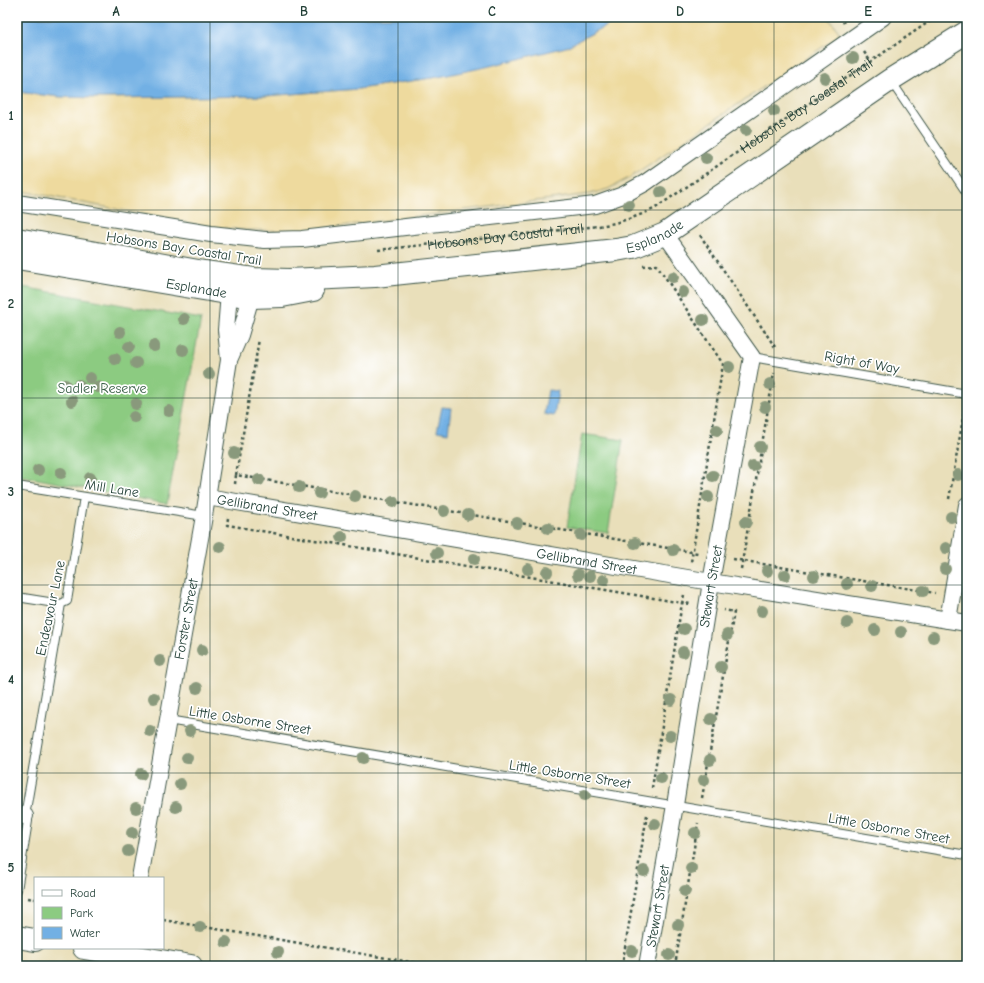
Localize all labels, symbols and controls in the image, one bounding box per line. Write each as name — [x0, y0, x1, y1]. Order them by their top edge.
text: A — [112, 4, 120, 19]
text: B — [300, 4, 308, 19]
text: C — [488, 4, 496, 19]
text: D — [676, 4, 684, 19]
text: E — [864, 4, 872, 19]
street label: Hobsons Bay Coastal Trail — [737, 55, 876, 157]
text: 1 — [8, 108, 14, 123]
street label: Esplanade — [625, 216, 687, 257]
street label: Hobsons Bay Coastal Trail — [426, 220, 584, 254]
street label: Hobsons Bay Coastal Trail — [105, 228, 263, 269]
street label: Esplanade — [165, 275, 228, 302]
text: 2 — [8, 296, 14, 311]
street label: Right of Way — [823, 348, 901, 378]
park label: Sadler Reserve — [58, 380, 146, 397]
street label: Mill Lane — [84, 476, 140, 501]
text: 3 — [8, 484, 14, 499]
street label: Gellibrand Street — [216, 491, 319, 525]
street label: Stewart Street — [696, 543, 727, 629]
street label: Gellibrand Street — [535, 545, 639, 578]
street label: Endeavour Lane — [32, 559, 69, 657]
street label: Forster Street — [171, 576, 202, 661]
text: 4 — [8, 672, 14, 687]
street label: Little Osborne Street — [188, 702, 313, 739]
street label: Little Osborne Street — [508, 756, 633, 793]
street label: Little Osborne Street — [827, 809, 952, 848]
text: 5 — [8, 860, 15, 875]
street label: Stewart Street — [642, 863, 674, 948]
legend — [34, 877, 164, 949]
text: Road — [70, 886, 96, 900]
text: Park — [70, 906, 93, 920]
text: Water — [70, 926, 100, 940]

